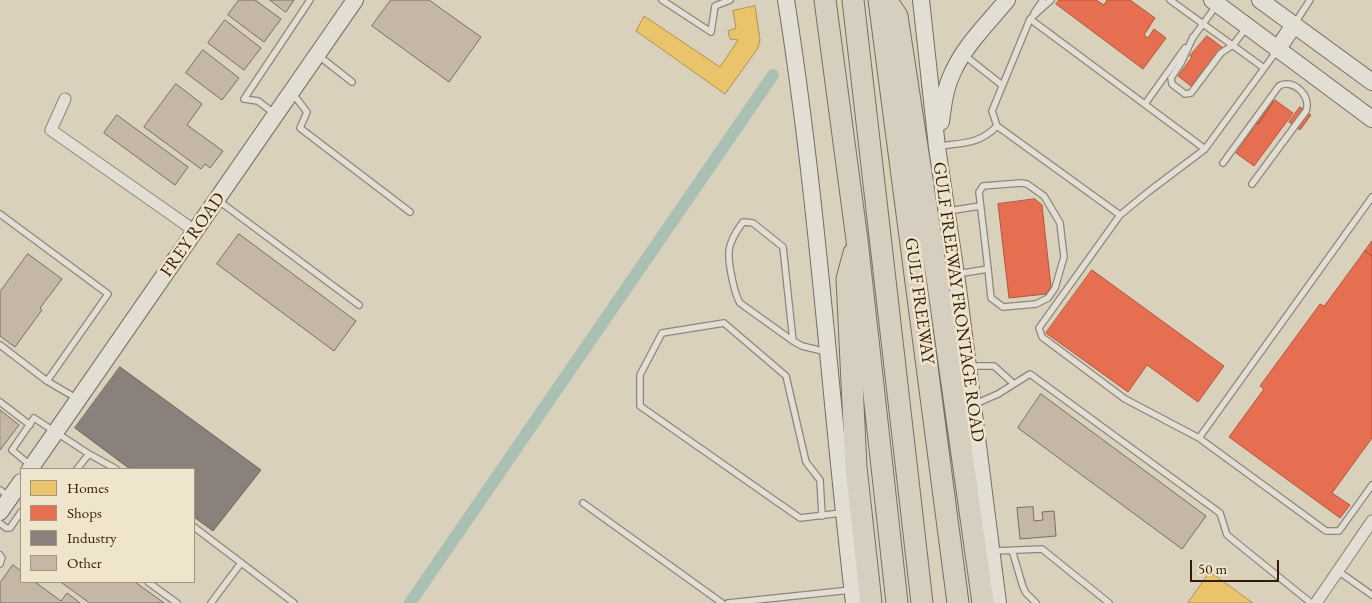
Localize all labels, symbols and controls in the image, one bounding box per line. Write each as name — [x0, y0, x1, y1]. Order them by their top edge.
street label: GULF FREEWAY FRONTAGE ROAD — [928, 160, 988, 444]
street label: FREY ROAD — [156, 189, 230, 281]
street label: GULF FREEWAY — [899, 236, 939, 366]
legend — [20, 468, 195, 583]
text: Homes — [67, 478, 109, 497]
text: Shops — [67, 503, 102, 522]
text: Industry — [67, 528, 117, 547]
scale bar — [1192, 550, 1281, 582]
text: Other — [67, 553, 102, 572]
text: 50 m — [1198, 559, 1227, 578]

